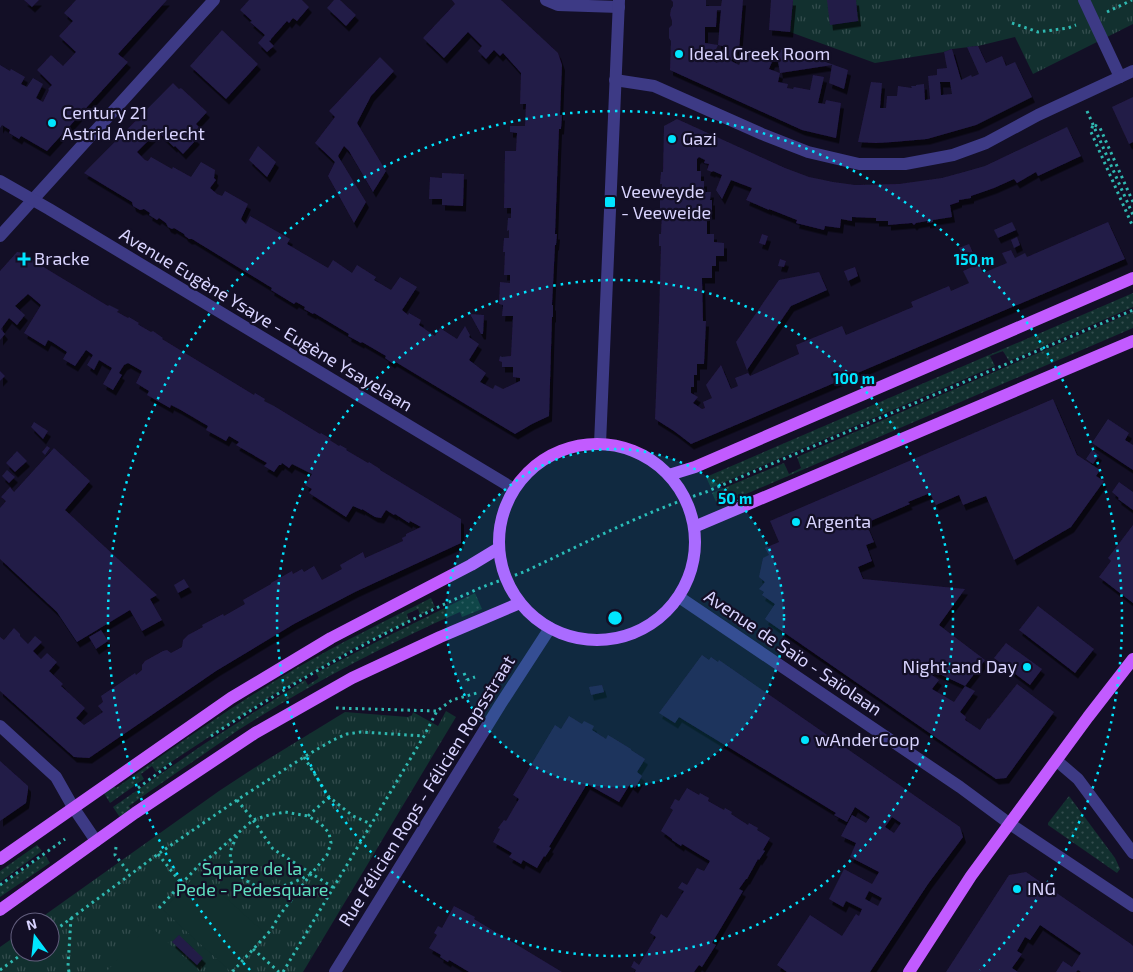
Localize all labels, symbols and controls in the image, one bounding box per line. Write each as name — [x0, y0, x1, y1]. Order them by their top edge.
place label: Ideal Greek Room — [689, 42, 830, 64]
marker: Ideal Greek Room — [673, 48, 685, 60]
place label: Century 21 Astrid Anderlecht — [62, 101, 205, 144]
marker: Century 21 Astrid Anderlecht — [46, 117, 58, 129]
place label: Gazi — [682, 127, 717, 149]
marker: Gazi — [666, 133, 678, 145]
place label: Veeweyde - Veeweide — [621, 180, 711, 223]
marker: Veeweyde - Veeweide — [603, 195, 617, 209]
street label: Avenue Eugène Ysaye - Eugène Ysayelaan — [116, 223, 417, 416]
place label: Bracke — [34, 247, 90, 269]
text: 150 m — [954, 250, 994, 268]
marker: Bracke — [18, 253, 30, 265]
text: 100 m — [833, 369, 875, 387]
text: 50 m — [718, 489, 752, 507]
place label: Argenta — [806, 510, 871, 532]
marker: Argenta — [790, 516, 802, 528]
street label: Avenue de Saïo - Saïolaan — [701, 585, 887, 720]
centre of rings — [606, 609, 624, 627]
street label: Rue Félicien Rops - Félicien Ropsstraat — [333, 651, 519, 930]
place label: Night and Day — [902, 655, 1017, 677]
marker: Night and Day — [1021, 661, 1033, 673]
place label: wAnderCoop — [815, 728, 920, 750]
marker: wAnderCoop — [799, 734, 811, 746]
park label: Square de la Pede - Pedesquare — [176, 857, 328, 900]
place label: ING — [1027, 877, 1056, 899]
marker: ING — [1011, 883, 1023, 895]
north arrow — [10, 912, 60, 962]
text: N — [24, 914, 39, 933]

